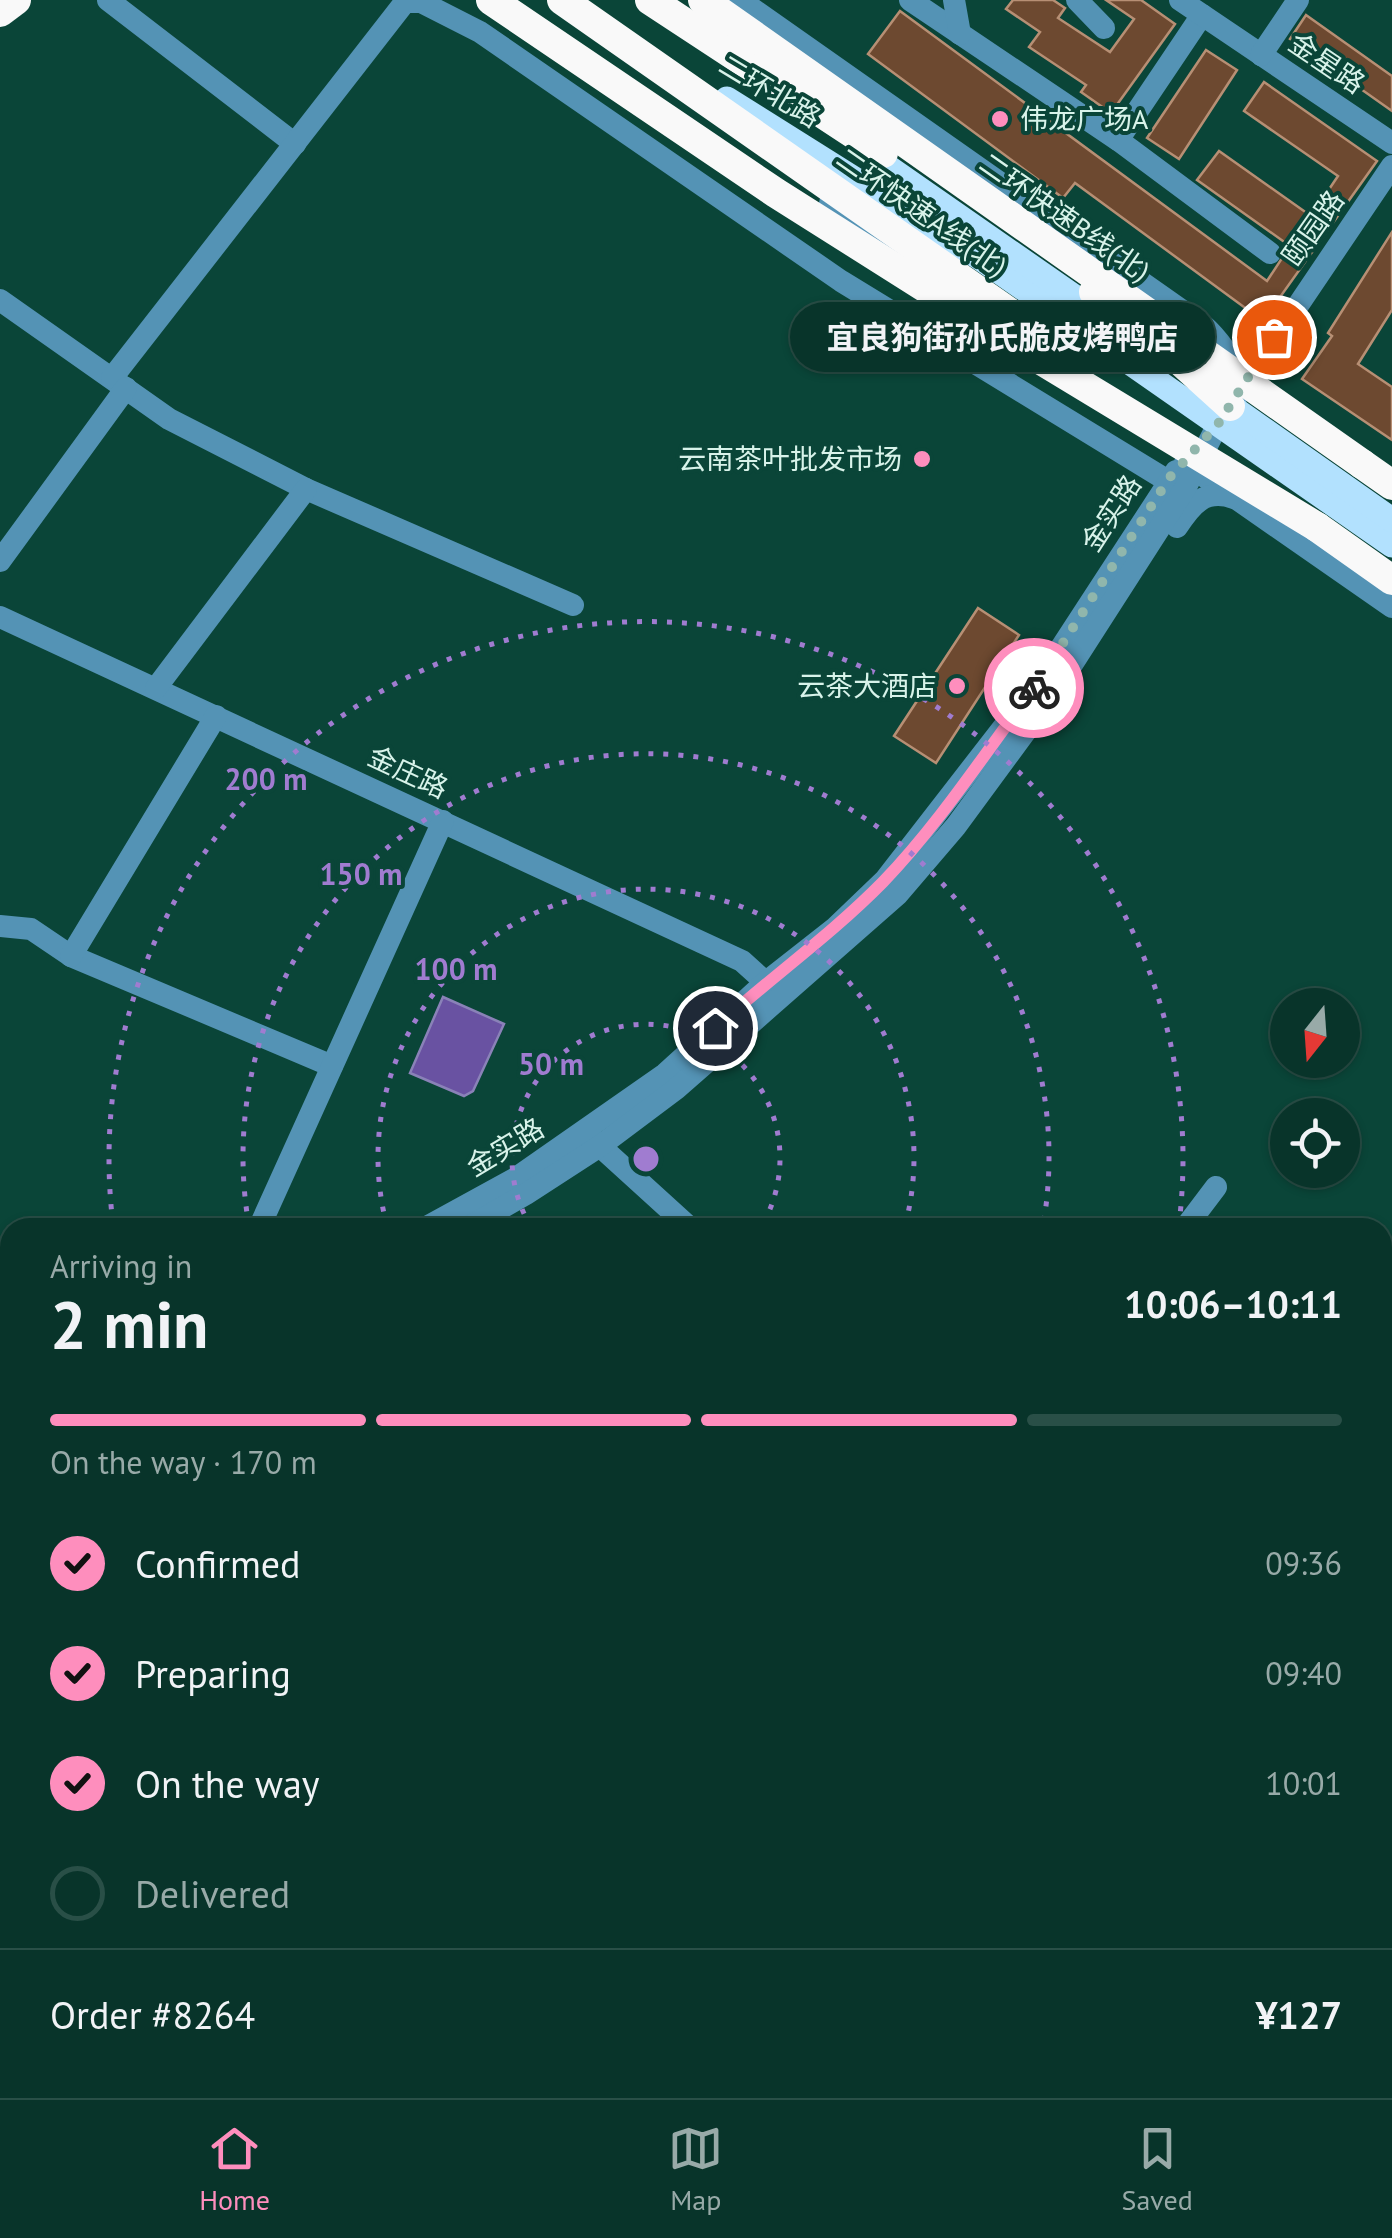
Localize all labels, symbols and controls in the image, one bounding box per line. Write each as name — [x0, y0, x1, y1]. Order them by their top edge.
street label: 金星路 — [1282, 24, 1372, 101]
street label: 二环北路 — [713, 46, 828, 135]
place label: 伟龙广场A — [1020, 100, 1149, 137]
marker: 伟龙广场A — [989, 108, 1011, 130]
street label: 二环快速A线(北) — [830, 139, 1015, 284]
street label: 二环快速B线(北) — [973, 144, 1158, 289]
street label: 颐园路 — [1273, 183, 1352, 273]
pin — [1232, 295, 1317, 380]
callout: 宜良狗街孙氏脆皮烤鸭店 — [789, 302, 1214, 372]
icon: bag — [1247, 310, 1302, 365]
text: 宜良狗街孙氏脆皮烤鸭店 — [826, 316, 1179, 358]
place label: 云南茶叶批发市场 — [678, 440, 902, 477]
marker: 云南茶叶批发市场 — [911, 448, 933, 470]
street label: 金实路 — [1072, 467, 1149, 558]
courier — [984, 638, 1084, 738]
icon: bike — [1007, 661, 1062, 716]
place label: 云茶大酒店 — [797, 667, 937, 704]
marker: 云茶大酒店 — [946, 675, 968, 697]
street label: 金庄路 — [362, 737, 454, 806]
text: 200 m — [225, 759, 307, 798]
text: 150 m — [320, 854, 402, 893]
text: 100 m — [415, 949, 497, 988]
pin — [673, 986, 758, 1071]
north arrow — [1270, 988, 1360, 1078]
map controls — [1270, 988, 1360, 1188]
icon: home — [688, 1001, 743, 1056]
text: 50 m — [518, 1044, 584, 1083]
button: locate — [1270, 1098, 1360, 1188]
street label: 金实路 — [459, 1109, 550, 1184]
centre of rings — [628, 1141, 664, 1177]
text: Arriving in — [50, 1245, 192, 1287]
text: 10:06–10:11 — [1124, 1279, 1342, 1328]
text: 2 min — [50, 1282, 209, 1366]
text: On the way · 170 m — [50, 1441, 317, 1483]
icon: check — [50, 1536, 105, 1591]
text: Confirmed — [135, 1539, 301, 1588]
text: 09:36 — [1265, 1542, 1342, 1584]
icon: check — [50, 1646, 105, 1701]
text: Preparing — [135, 1649, 291, 1698]
text: 09:40 — [1265, 1652, 1342, 1694]
icon: check — [50, 1756, 105, 1811]
text: On the way — [135, 1759, 320, 1808]
text: 10:01 — [1265, 1762, 1342, 1804]
text: Delivered — [135, 1869, 290, 1918]
text: Order #8264 — [50, 1990, 255, 2039]
text: ¥127 — [1256, 1990, 1342, 2039]
tab: Home — [199, 2121, 270, 2218]
tab: Map — [668, 2121, 723, 2218]
tab: Saved — [1122, 2121, 1193, 2218]

